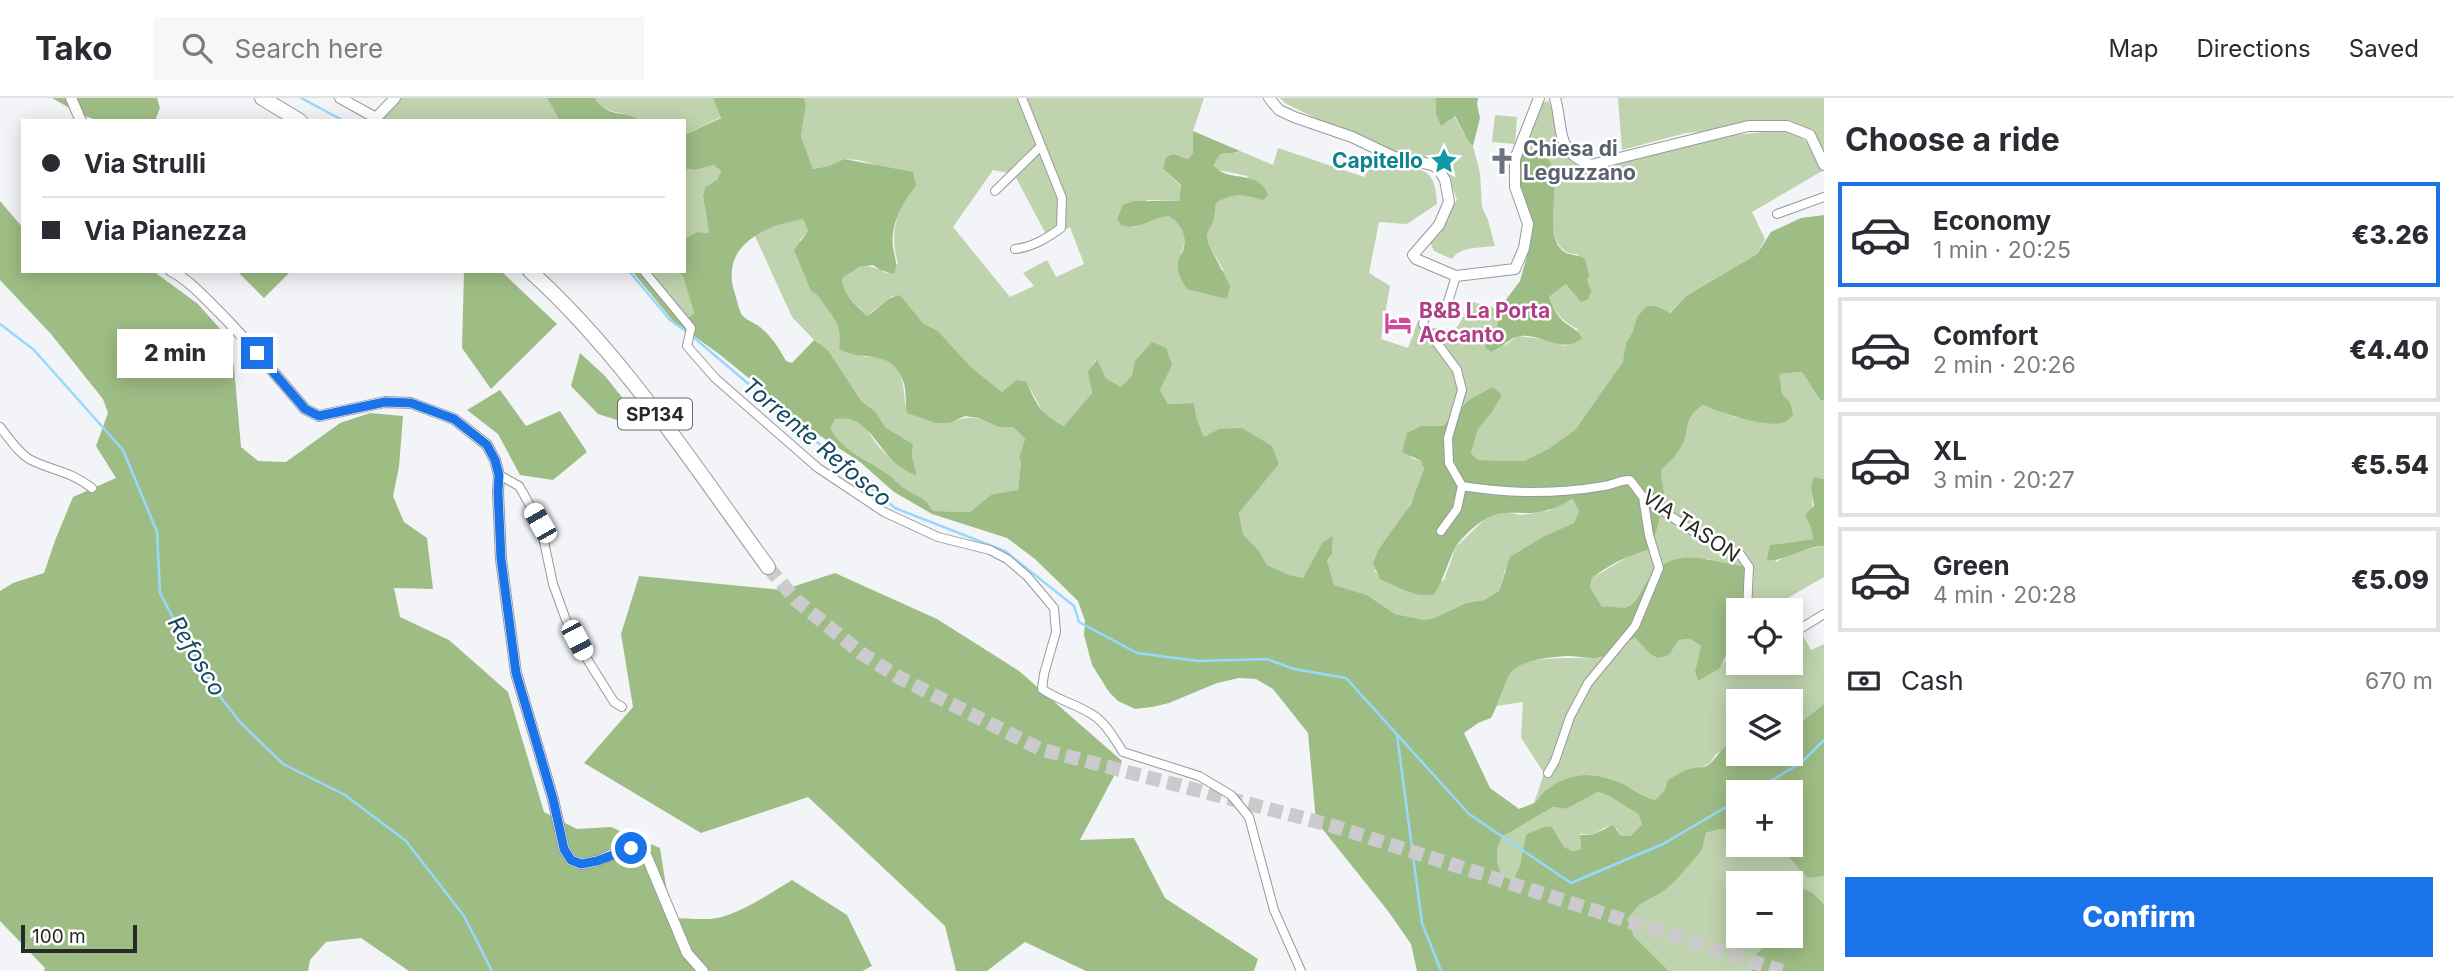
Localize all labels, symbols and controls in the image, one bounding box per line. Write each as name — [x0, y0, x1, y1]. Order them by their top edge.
search box — [154, 17, 644, 80]
text: Tako — [35, 28, 112, 68]
icon: search — [178, 29, 216, 67]
text: Search here — [234, 33, 383, 64]
text: Map — [2109, 34, 2158, 63]
text: Directions — [2196, 34, 2311, 63]
text: Saved — [2349, 34, 2419, 63]
text: Choose a ride — [1845, 120, 2060, 159]
place label: Chiesa di Leguzzano — [1523, 136, 1636, 185]
place icon: Capitello — [1429, 146, 1459, 176]
church icon: Chiesa di Leguzzano — [1487, 146, 1517, 176]
text: Via Strulli — [84, 148, 206, 179]
place label: Capitello — [1332, 148, 1423, 173]
icon: car — [1849, 203, 1912, 266]
text: Economy — [1933, 205, 2051, 236]
text: Via Pianezza — [84, 215, 247, 246]
text: €3.26 — [2352, 219, 2429, 250]
text: 1 min · 20:25 — [1933, 236, 2071, 264]
place label: B&B La Porta Accanto — [1419, 298, 1550, 347]
hotel icon: B&B La Porta Accanto — [1383, 308, 1413, 338]
icon: car — [1849, 318, 1912, 381]
text: Comfort — [1933, 320, 2038, 351]
callout: 2 min — [117, 328, 232, 378]
text: €4.40 — [2349, 334, 2429, 365]
route end — [241, 337, 273, 369]
text: 2 min — [144, 339, 206, 367]
text: 2 min · 20:26 — [1933, 351, 2076, 379]
water label: Torrente Refosco — [737, 371, 897, 513]
road number: SP134 — [618, 398, 692, 430]
icon: car — [1849, 433, 1912, 496]
text: XL — [1933, 435, 1967, 466]
text: €5.54 — [2351, 449, 2429, 480]
text: 3 min · 20:27 — [1933, 466, 2075, 494]
street label: VIA TASON — [1638, 484, 1745, 567]
car — [521, 500, 560, 546]
icon: car — [1849, 548, 1912, 611]
text: Green — [1933, 550, 2010, 581]
text: €5.09 — [2351, 564, 2429, 595]
text: 4 min · 20:28 — [1933, 581, 2077, 609]
map controls — [1726, 598, 1803, 948]
button: locate — [1726, 598, 1803, 675]
water label: Refosco — [162, 611, 232, 701]
car — [558, 617, 597, 663]
icon: cash — [1845, 662, 1883, 700]
text: Cash — [1901, 665, 1964, 696]
text: 670 m — [2365, 667, 2433, 695]
button: layers — [1726, 689, 1803, 766]
button: + — [1726, 780, 1803, 857]
route start — [615, 832, 647, 864]
button: − — [1726, 871, 1803, 948]
button: Confirm — [1845, 877, 2433, 957]
scale bar — [21, 922, 136, 954]
text: 100 m — [32, 925, 86, 948]

